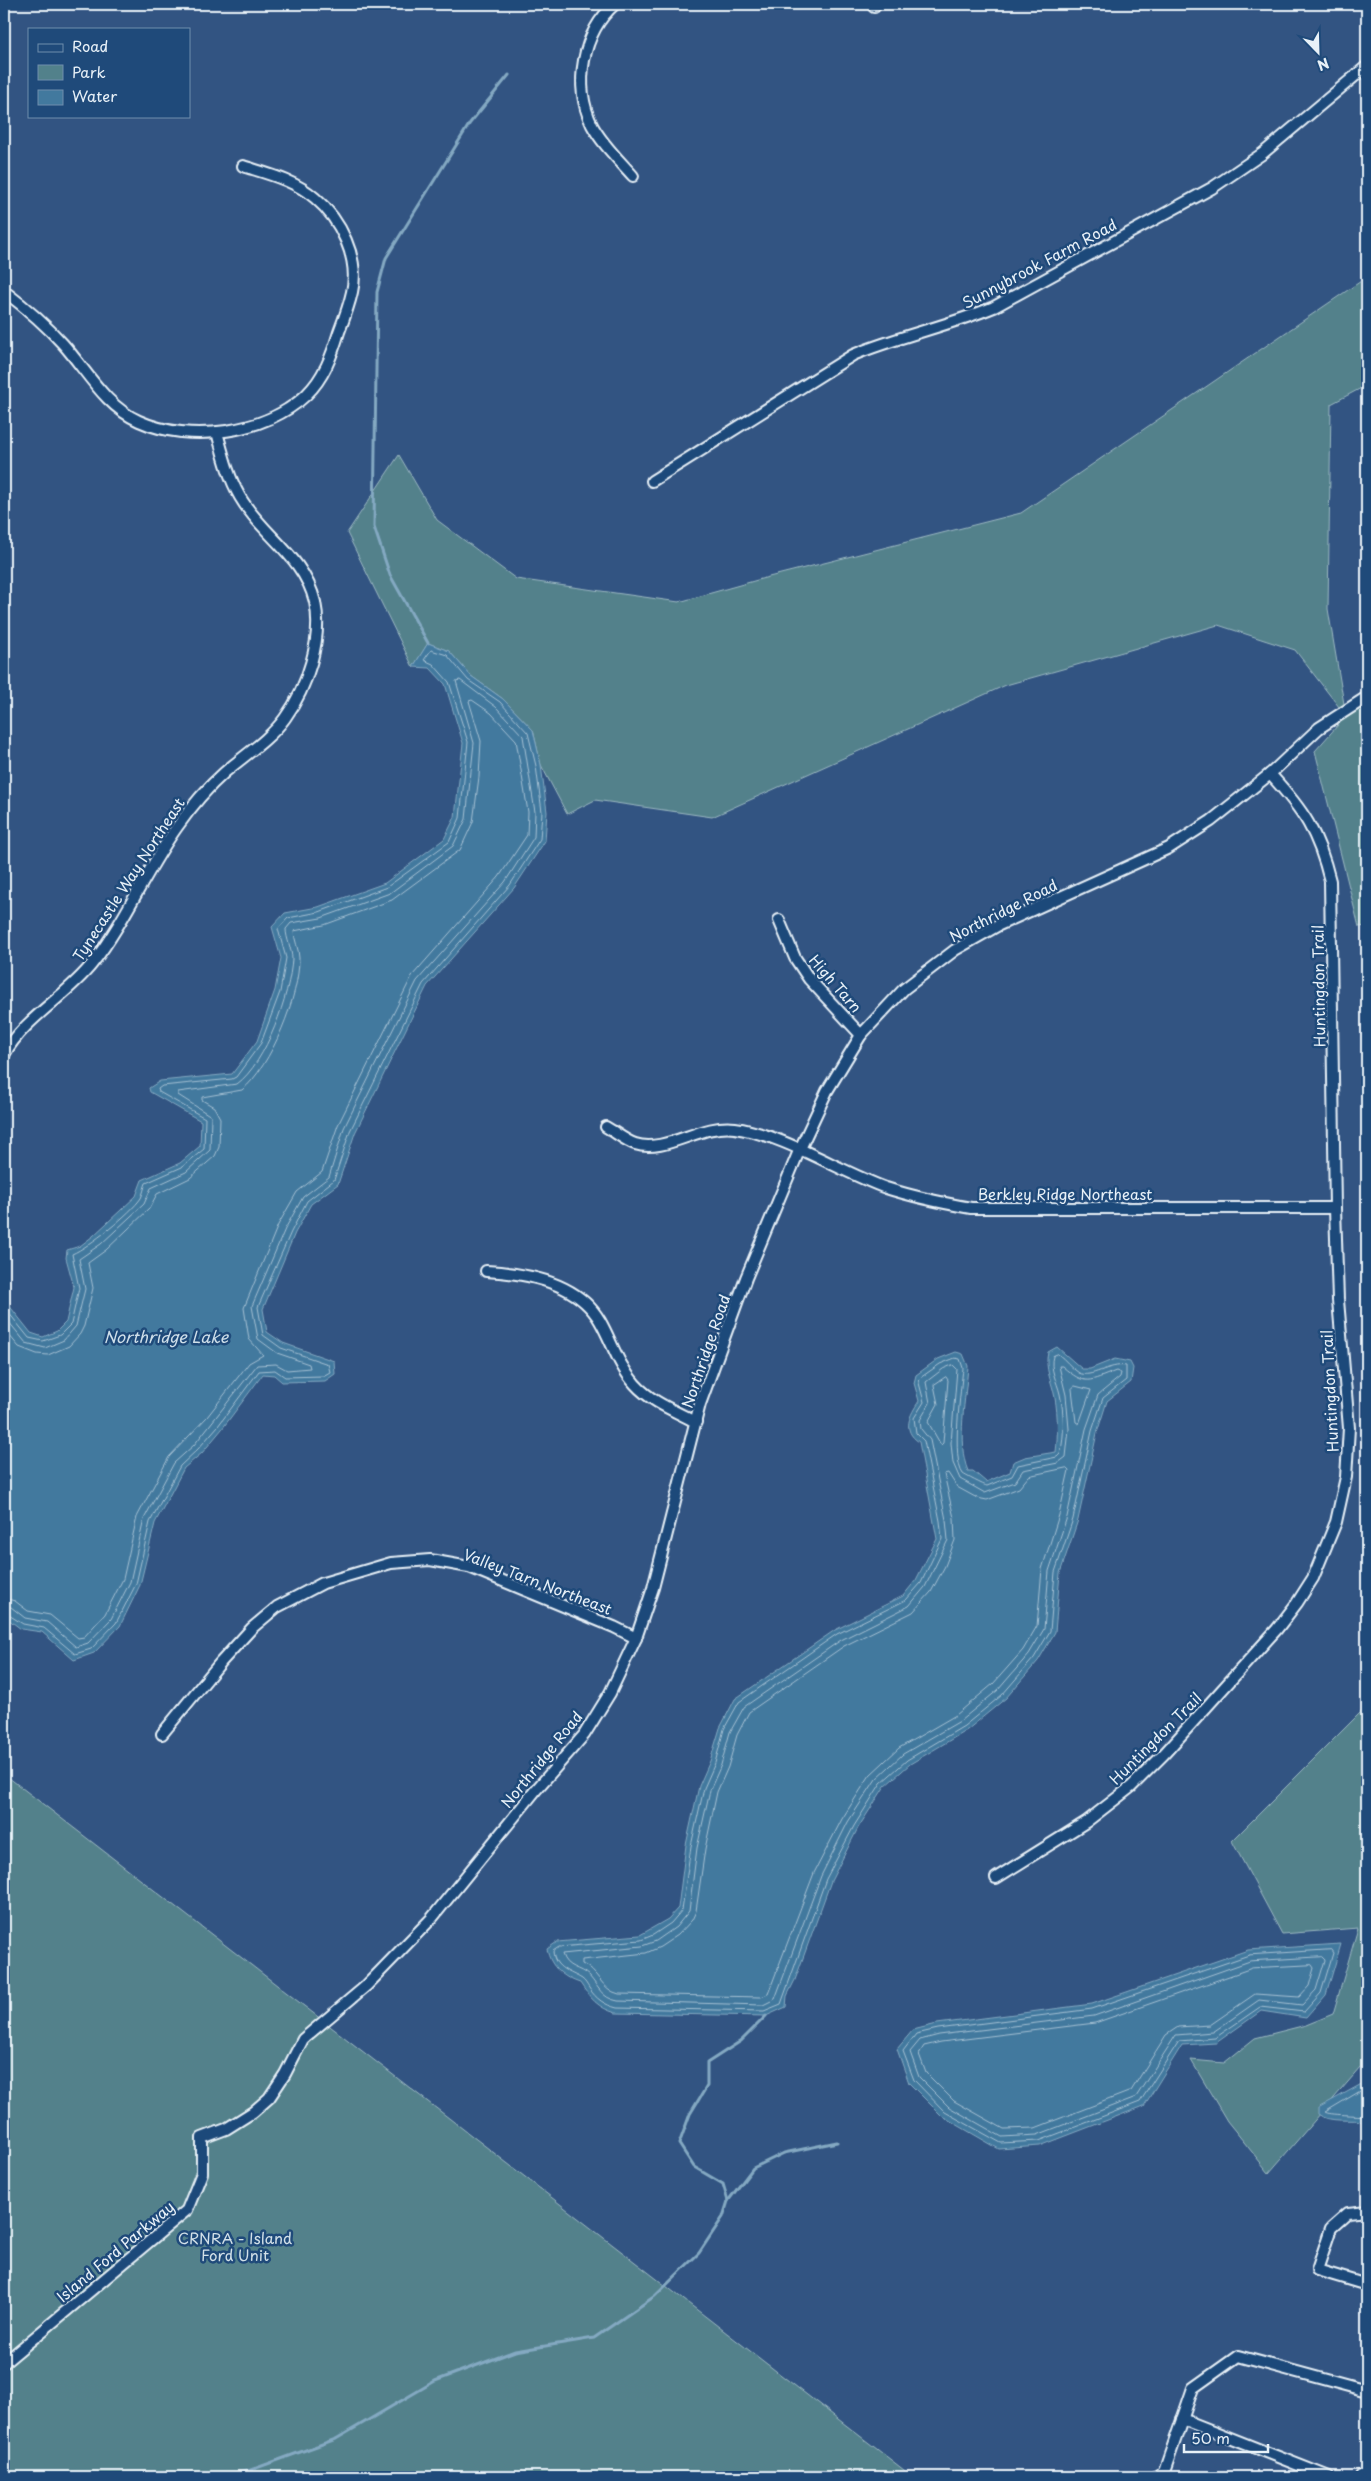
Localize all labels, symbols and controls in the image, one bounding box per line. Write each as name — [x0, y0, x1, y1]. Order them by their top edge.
legend — [28, 28, 190, 118]
north arrow — [1294, 28, 1344, 78]
text: Road — [72, 34, 108, 57]
text: N — [1314, 53, 1332, 76]
text: Park — [72, 60, 106, 83]
text: Water — [72, 84, 117, 107]
street label: Sunnybrook Farm Road — [958, 212, 1120, 314]
street label: Tynecastle Way Northeast — [66, 793, 190, 965]
street label: Northridge Road — [945, 873, 1061, 947]
street label: Huntingdon Trail — [1305, 925, 1331, 1047]
street label: High Tarn — [804, 949, 868, 1017]
street label: Berkley Ridge Northeast — [978, 1182, 1152, 1205]
street label: Northridge Road — [675, 1291, 735, 1411]
water label: Northridge Lake — [104, 1324, 230, 1348]
street label: Huntingdon Trail — [1314, 1329, 1344, 1453]
street label: Valley Tarn Northeast — [460, 1542, 616, 1620]
street label: Huntingdon Trail — [1104, 1687, 1206, 1789]
street label: Northridge Road — [495, 1706, 587, 1812]
street label: Island Ford Parkway — [51, 2195, 179, 2307]
park label: CRNRA - Island Ford Unit — [178, 2226, 292, 2266]
scale bar — [1184, 2421, 1267, 2453]
text: 50 m — [1191, 2426, 1230, 2449]

